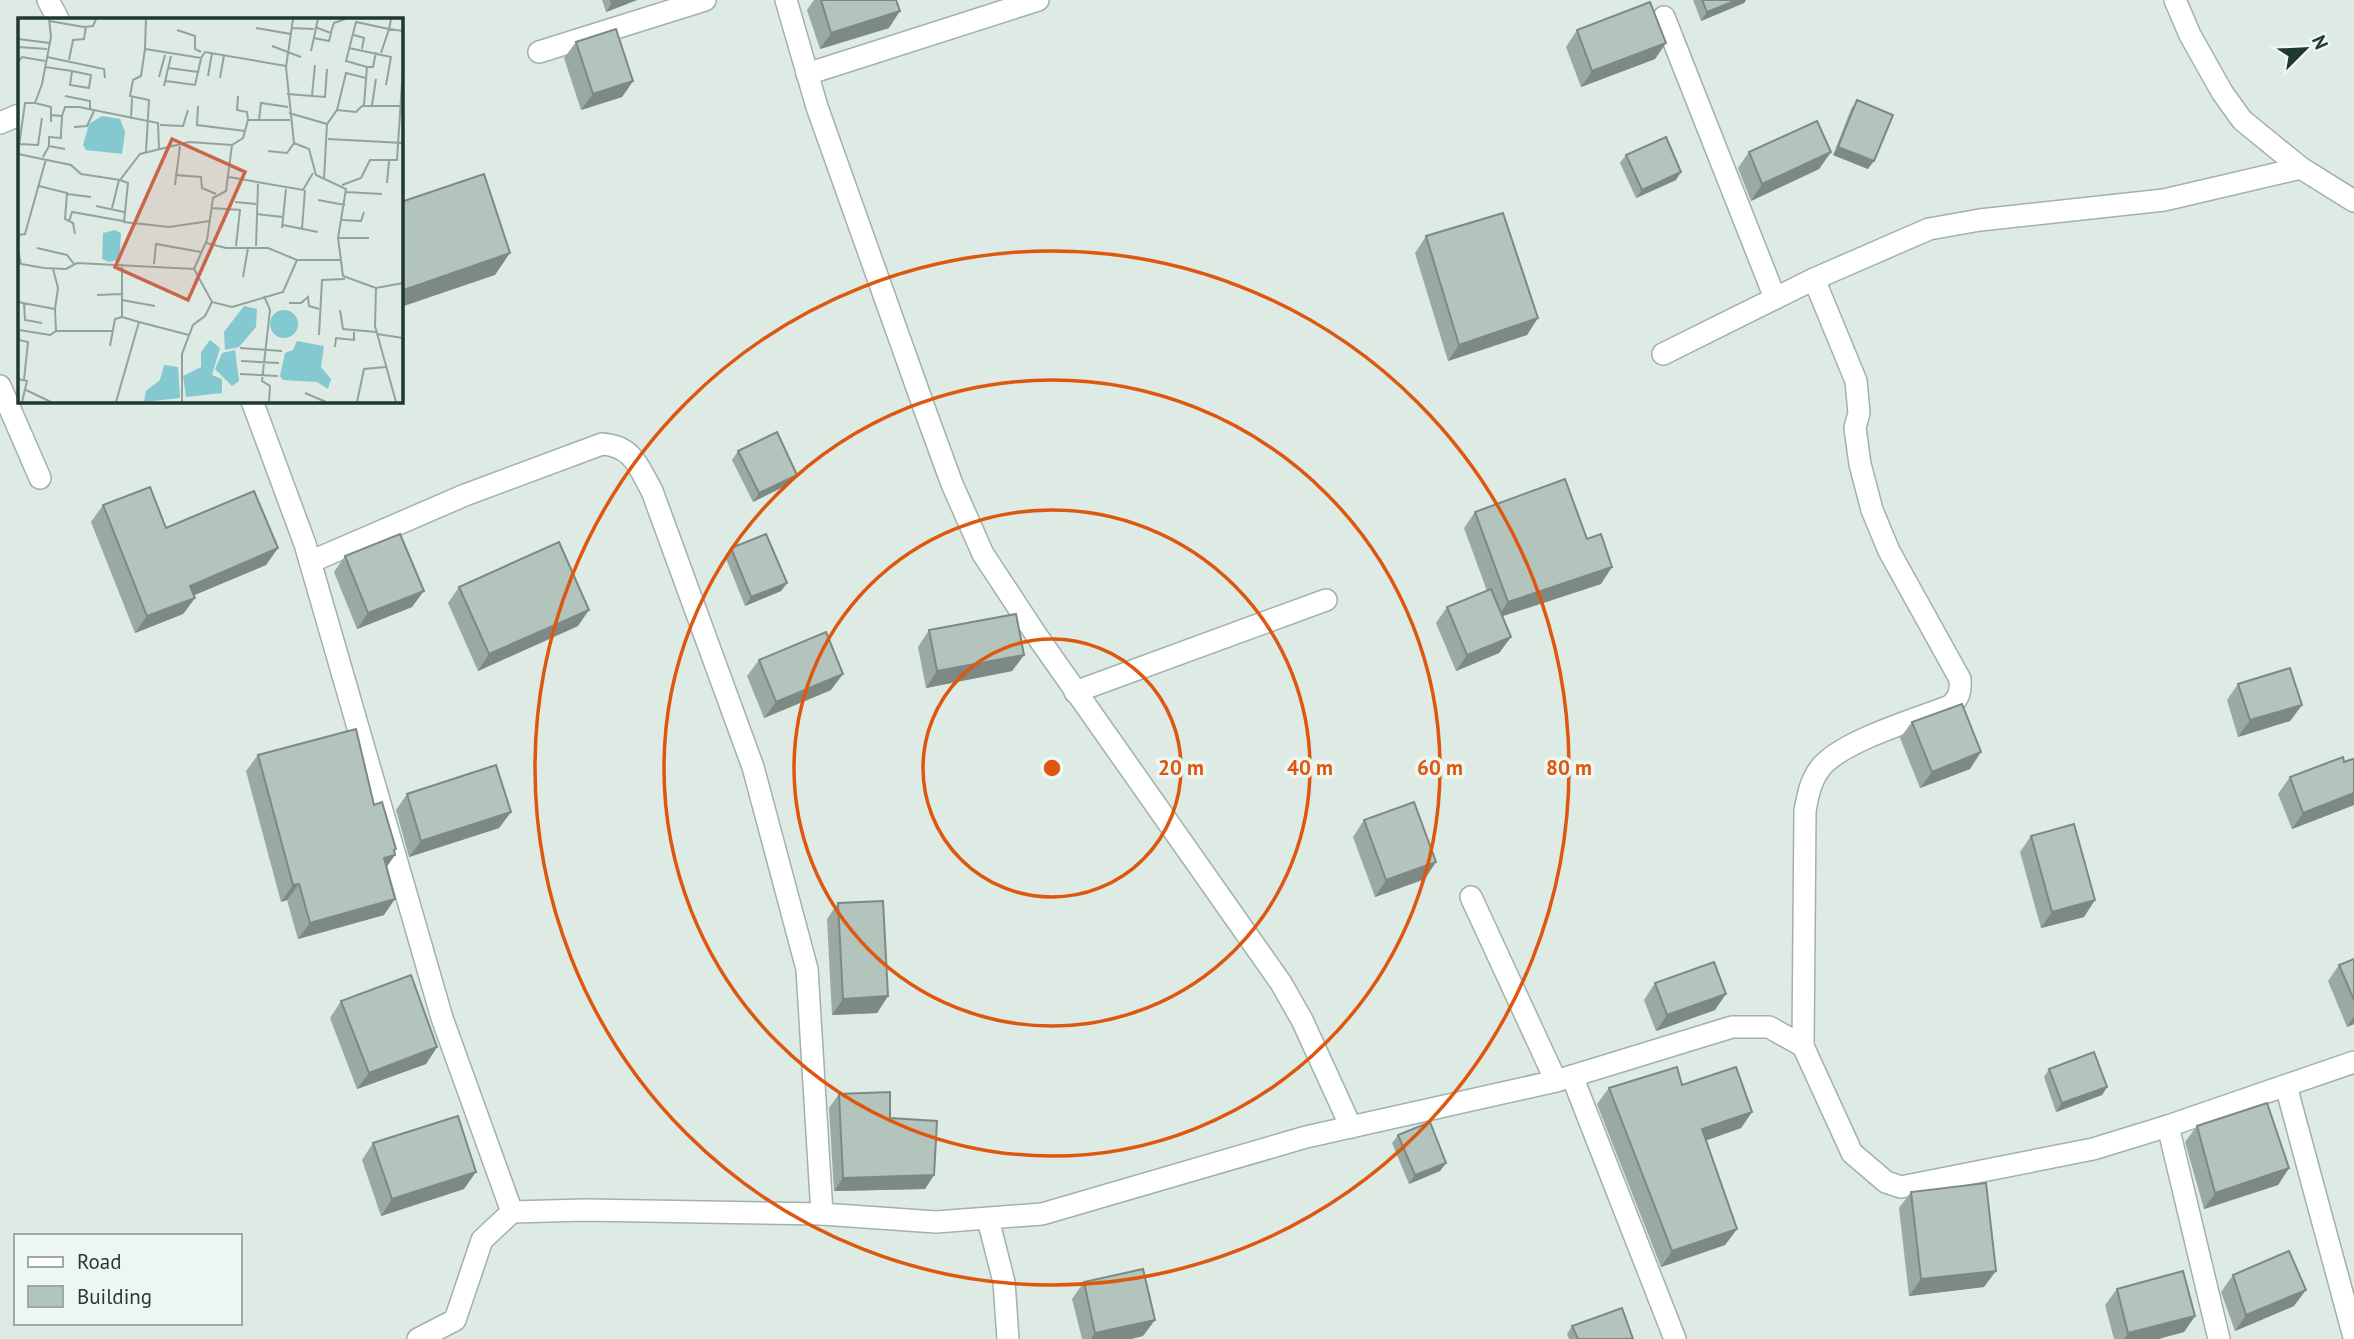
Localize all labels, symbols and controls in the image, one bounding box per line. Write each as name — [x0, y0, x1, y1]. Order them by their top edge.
north arrow — [2270, 14, 2340, 84]
inset map — [18, 18, 402, 402]
text: N — [2307, 32, 2334, 53]
text: 20 m — [1158, 754, 1204, 781]
text: 40 m — [1287, 754, 1333, 781]
text: 60 m — [1417, 754, 1463, 781]
text: 80 m — [1546, 754, 1592, 781]
centre of rings — [1040, 756, 1064, 780]
legend — [14, 1234, 242, 1325]
text: Road — [77, 1248, 121, 1275]
text: Building — [77, 1283, 152, 1310]

